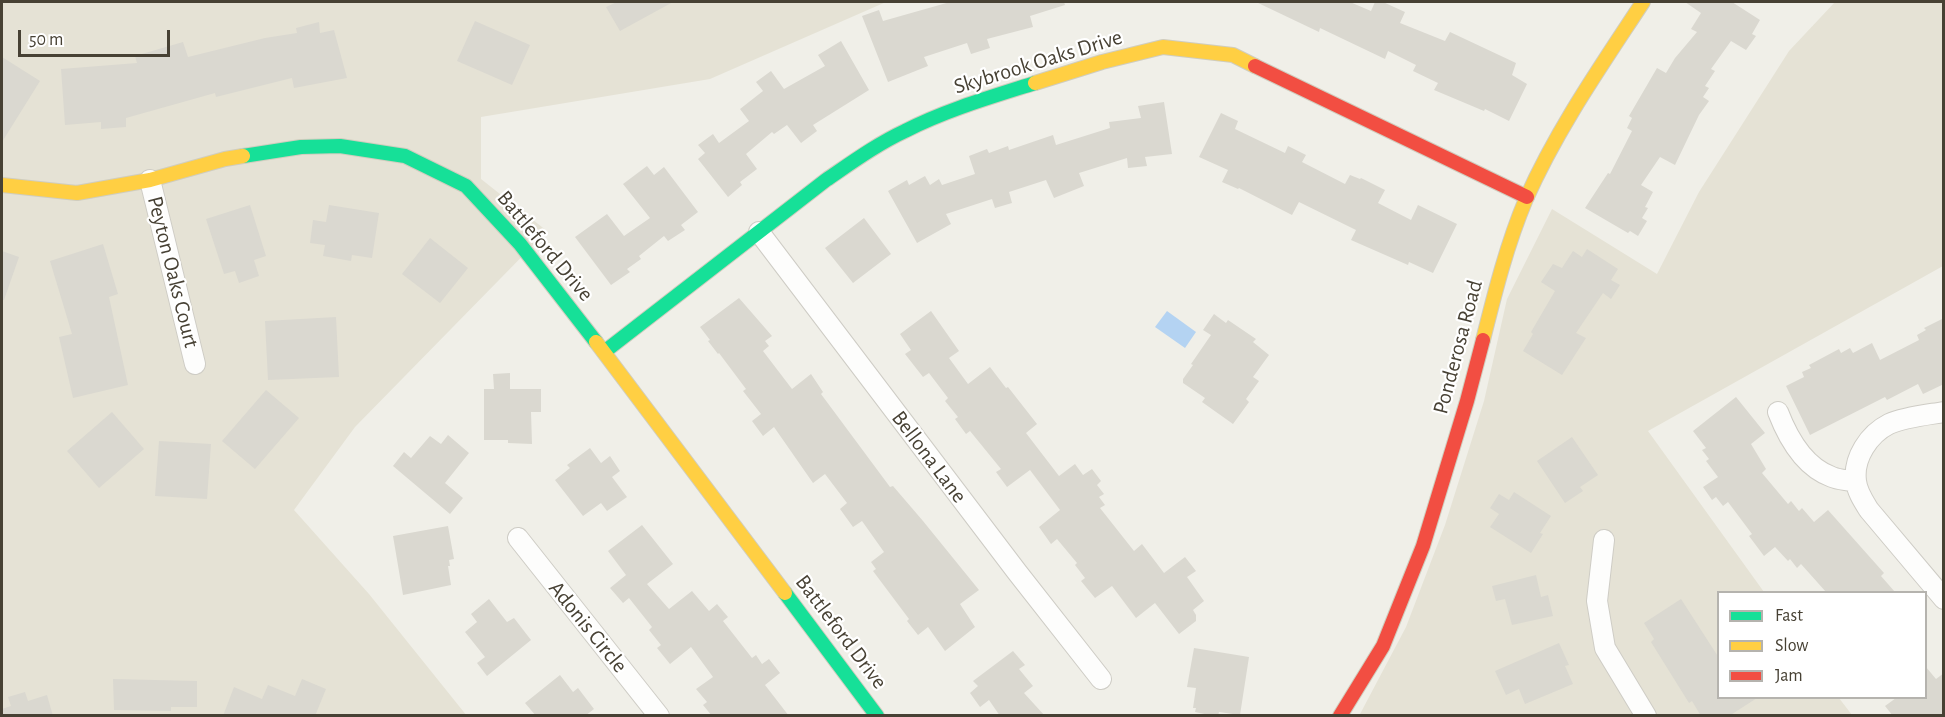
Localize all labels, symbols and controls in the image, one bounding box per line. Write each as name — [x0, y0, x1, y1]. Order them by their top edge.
scale bar — [21, 18, 172, 56]
street label: Skybrook Oaks Drive — [951, 24, 1125, 100]
text: 50 m — [29, 31, 63, 49]
street label: Battleford Drive — [491, 185, 599, 307]
street label: Peyton Oaks Court — [141, 194, 205, 350]
street label: Ponderosa Road — [1427, 277, 1489, 417]
street label: Bellona Lane — [886, 406, 972, 508]
street label: Battleford Drive — [789, 570, 893, 694]
street label: Adonis Circle — [543, 576, 633, 678]
legend — [1717, 591, 1927, 699]
text: Fast — [1775, 607, 1803, 625]
text: Slow — [1775, 637, 1808, 655]
text: Jam — [1775, 667, 1803, 685]

